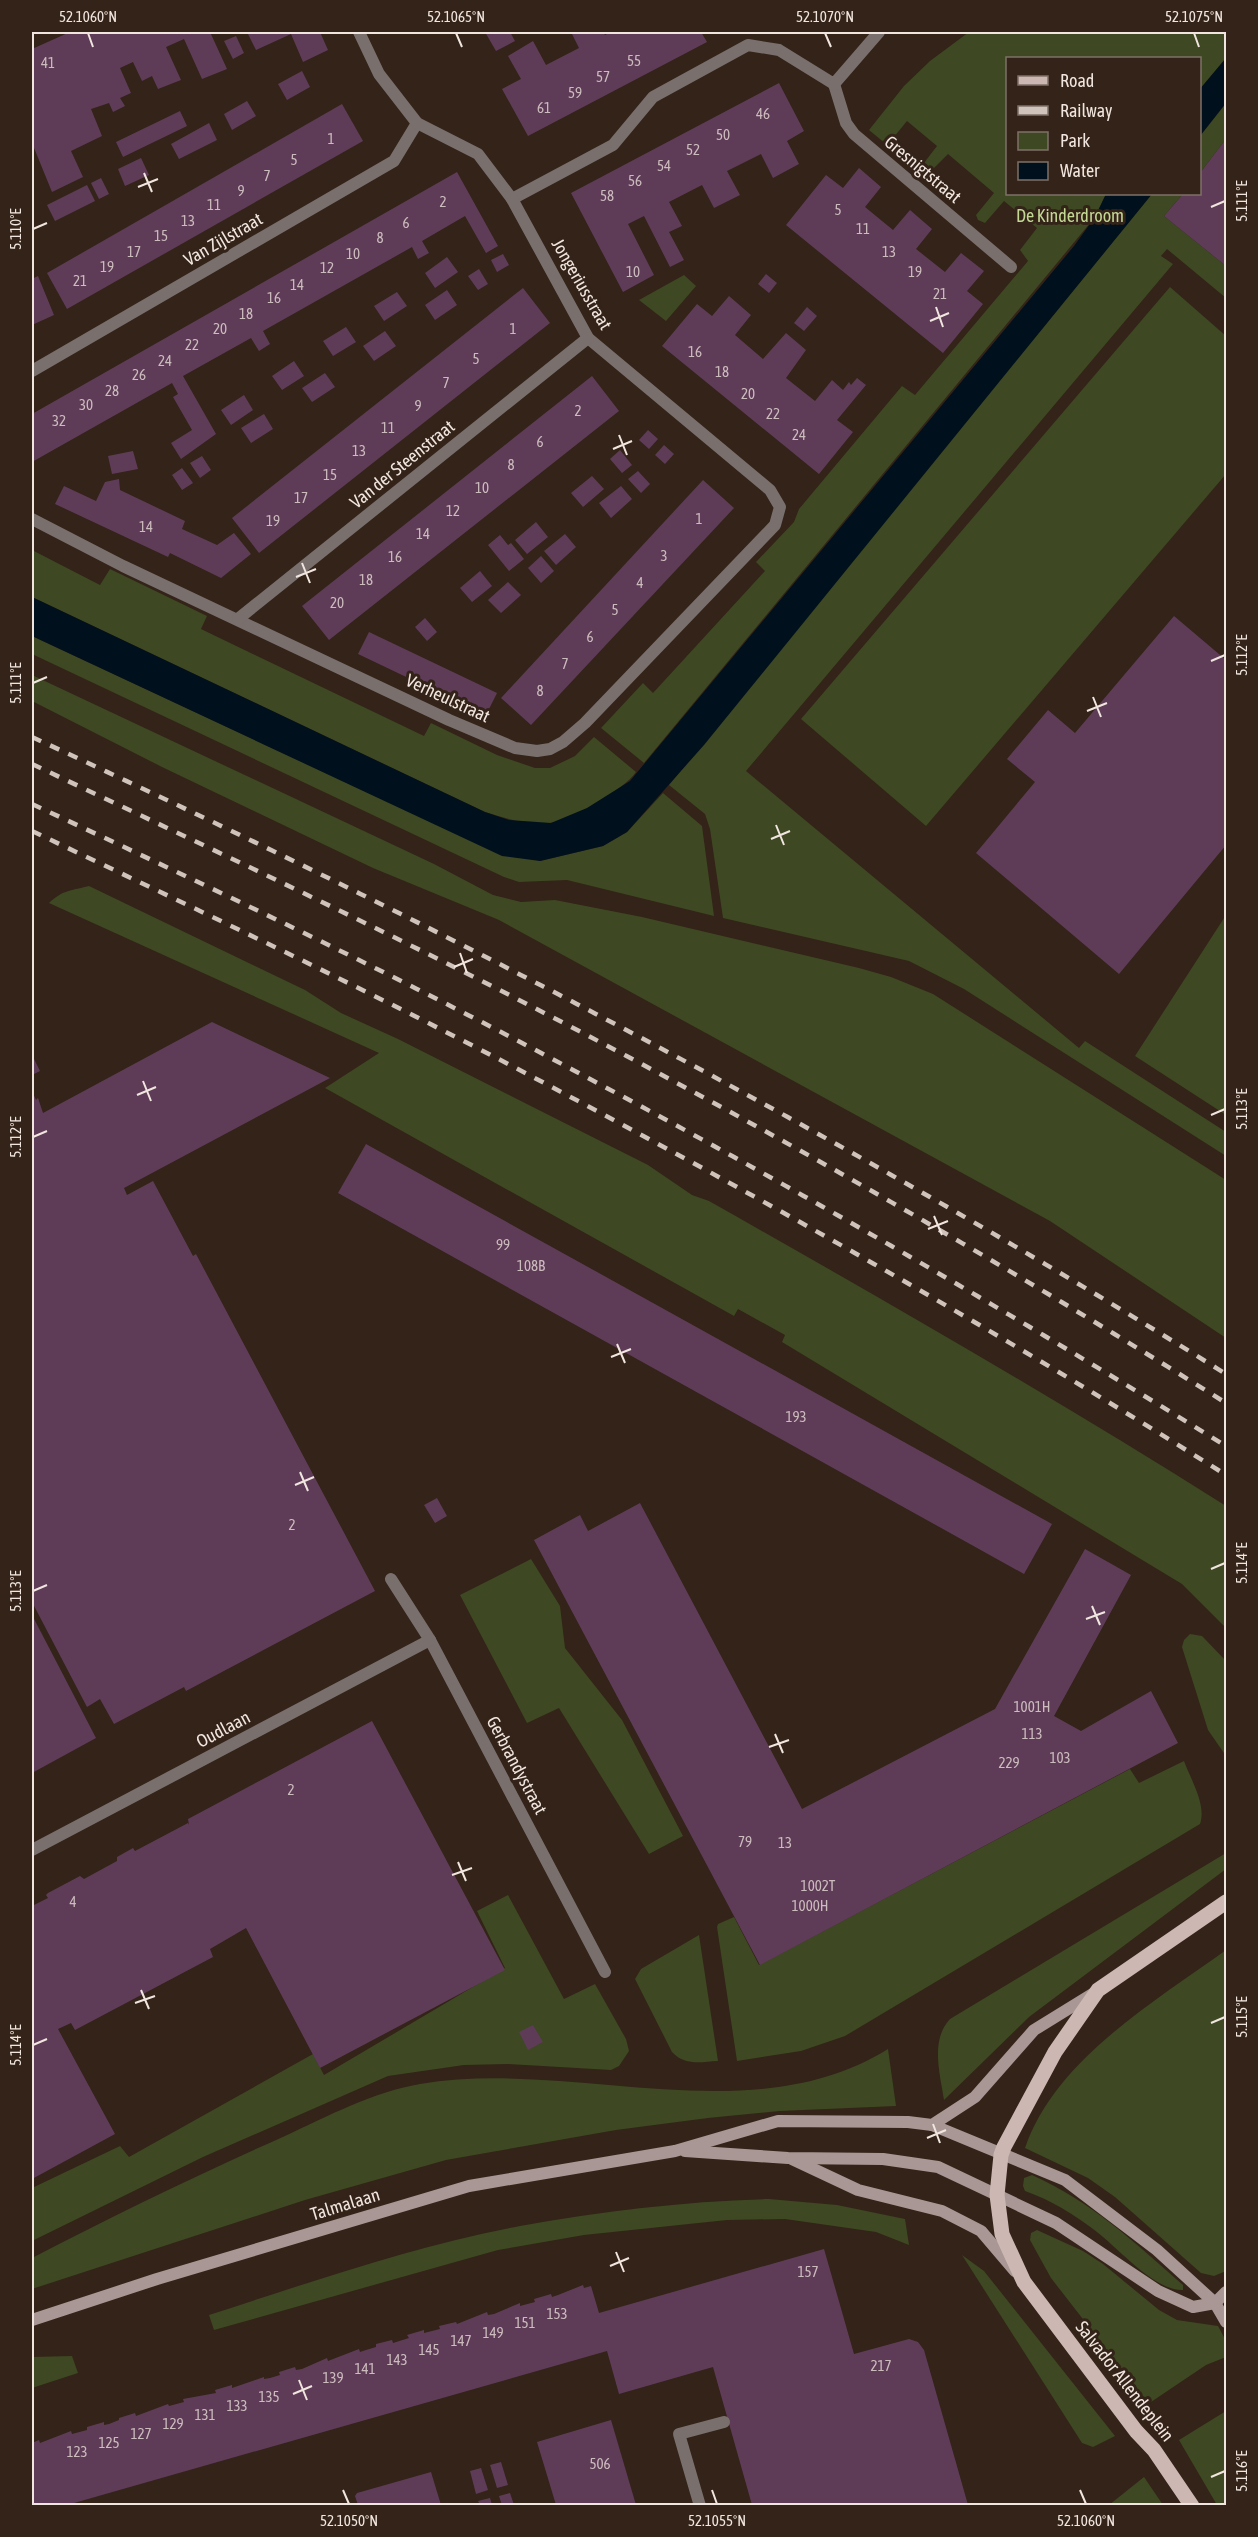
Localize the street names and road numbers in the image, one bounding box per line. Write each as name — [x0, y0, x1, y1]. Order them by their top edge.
street label: Gresnigtstraat — [880, 131, 966, 207]
street label: Van Zijlstraat — [180, 208, 266, 270]
street label: Jongeriusstraat — [548, 235, 616, 333]
street label: Van der Steenstraat — [346, 415, 458, 513]
street label: Verheulstraat — [403, 669, 493, 727]
street label: Oudlaan — [192, 1706, 254, 1752]
street label: Gerbrandystraat — [482, 1712, 552, 1818]
street label: Talmalaan — [308, 2184, 382, 2224]
street label: Salvador Allendeplein — [1072, 2317, 1178, 2445]

